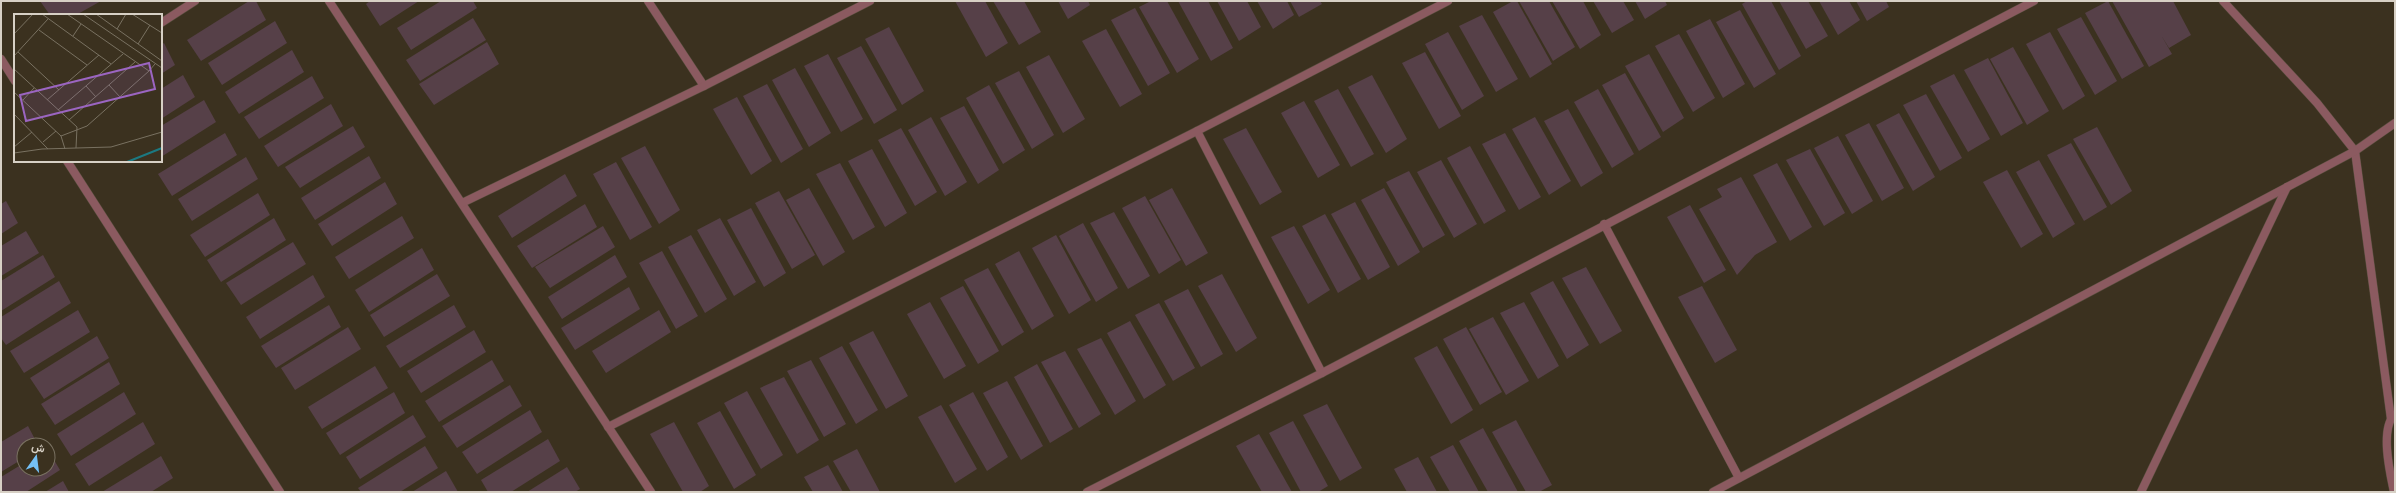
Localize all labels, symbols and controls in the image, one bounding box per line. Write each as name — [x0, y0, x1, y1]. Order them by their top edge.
inset map — [14, 14, 162, 162]
north arrow — [16, 437, 56, 477]
text: ش — [30, 440, 46, 456]

